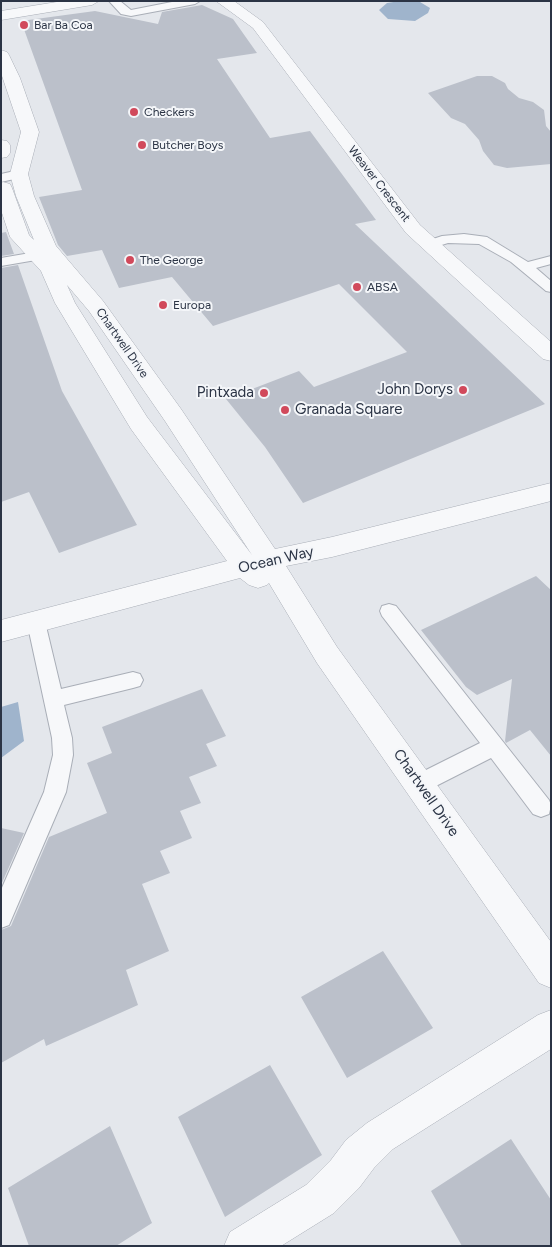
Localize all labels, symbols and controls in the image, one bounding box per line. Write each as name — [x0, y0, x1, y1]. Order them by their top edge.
place label: Bar Ba Coa — [34, 18, 93, 32]
marker: Bar Ba Coa — [18, 19, 30, 31]
place label: Checkers — [144, 105, 194, 119]
marker: Checkers — [128, 106, 140, 118]
place label: Butcher Boys — [152, 138, 223, 152]
marker: Butcher Boys — [136, 139, 148, 151]
street label: Weaver Crescent — [345, 143, 413, 225]
place label: The George — [140, 253, 203, 267]
marker: The George — [124, 254, 136, 266]
place label: ABSA — [367, 280, 398, 294]
marker: ABSA — [351, 281, 363, 293]
place label: Europa — [173, 298, 211, 312]
marker: Europa — [157, 299, 169, 311]
street label: Chartwell Drive — [93, 305, 151, 381]
place label: John Dorys — [377, 381, 453, 399]
place label: Pintxada — [197, 384, 254, 402]
marker: John Dorys — [457, 384, 469, 396]
marker: Pintxada — [258, 387, 270, 399]
place label: Granada Square — [295, 401, 402, 419]
marker: Granada Square — [279, 404, 291, 416]
street label: Ocean Way — [237, 543, 315, 577]
street label: Chartwell Drive — [389, 746, 463, 840]

